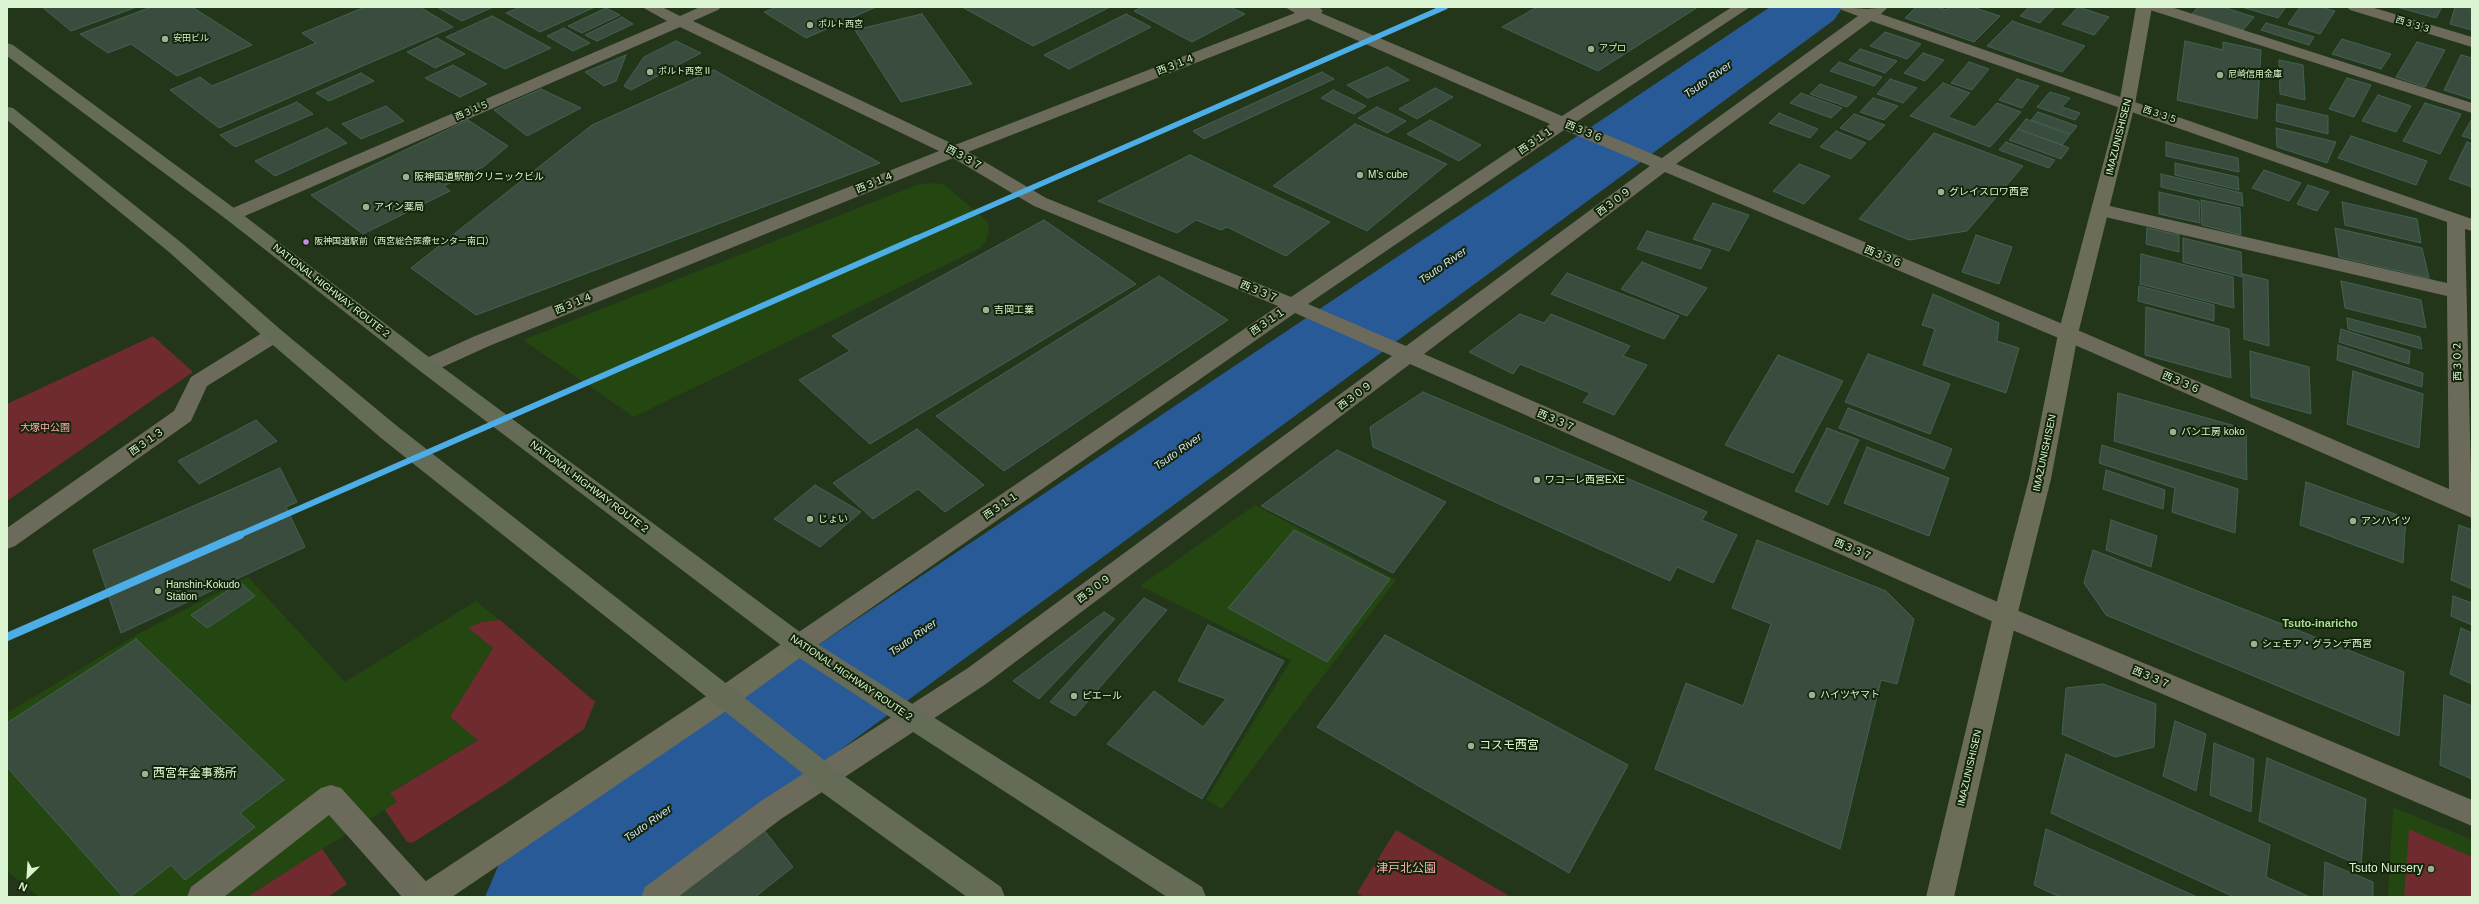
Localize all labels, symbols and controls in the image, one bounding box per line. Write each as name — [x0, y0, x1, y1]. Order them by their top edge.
street label: 西３３３ — [2394, 15, 2432, 35]
marker: ポルト西宮 — [805, 20, 815, 30]
place label: ポルト西宮 — [818, 20, 863, 30]
marker: 安田ビル — [160, 34, 170, 44]
place label: 安田ビル — [173, 34, 209, 44]
marker: アプロ — [1586, 44, 1596, 54]
place label: アプロ — [1599, 44, 1626, 54]
street label: 西３１４ — [1155, 52, 1197, 78]
water label: Tsuto River — [1682, 59, 1734, 101]
marker: ポルト西宮Ⅱ — [645, 67, 655, 77]
place label: ポルト西宮Ⅱ — [658, 67, 712, 77]
marker: 尼崎信用金庫 — [2215, 70, 2225, 80]
place label: 尼崎信用金庫 — [2228, 70, 2282, 80]
street label: IMAZUNISHISEN — [2104, 98, 2134, 176]
street label: 西３１５ — [453, 99, 491, 123]
street label: 西３３５ — [2141, 104, 2179, 126]
street label: 西３３６ — [1563, 119, 1605, 145]
street label: 西３１１ — [1516, 125, 1556, 157]
street label: 西３３７ — [944, 143, 984, 173]
place label: M’s cube — [1368, 169, 1408, 181]
street label: 西３１４ — [854, 170, 896, 196]
marker: M’s cube — [1355, 170, 1365, 180]
place label: 阪神国道駅前クリニックビル — [414, 171, 544, 183]
marker: 阪神国道駅前クリニックビル — [401, 172, 411, 182]
street label: 西３０９ — [1594, 185, 1634, 219]
place label: グレイスロワ西宮 — [1949, 186, 2029, 198]
marker: グレイスロワ西宮 — [1936, 187, 1946, 197]
place label: アイン薬局 — [374, 201, 424, 213]
marker: アイン薬局 — [361, 202, 371, 212]
marker: 阪神国道駅前（西宮総合医療センター南口） — [301, 237, 311, 247]
place label: 阪神国道駅前（西宮総合医療センター南口） — [314, 237, 494, 247]
street label: NATIONAL HIGHWAY ROUTE 2 — [270, 242, 392, 340]
street label: 西３３６ — [1862, 244, 1904, 270]
water label: Tsuto River — [1417, 245, 1469, 287]
street label: 西３３７ — [1238, 279, 1280, 305]
street label: 西３１４ — [553, 291, 595, 317]
place label: 吉岡工業 — [994, 304, 1034, 316]
marker: 吉岡工業 — [981, 305, 991, 315]
street label: 西３１１ — [1248, 306, 1288, 338]
street label: 西３０２ — [2452, 341, 2464, 381]
street label: 西３３６ — [2160, 370, 2202, 396]
street label: 西３０９ — [1335, 379, 1375, 413]
street label: 西３３７ — [1535, 408, 1577, 434]
street label: IMAZUNISHISEN — [2031, 413, 2059, 493]
park label: 大塚中公園 — [20, 422, 70, 434]
street label: 西３１３ — [127, 426, 167, 458]
place label: パン工房 koko — [2181, 426, 2245, 438]
marker: パン工房 koko — [2168, 427, 2178, 437]
water label: Tsuto River — [1152, 431, 1204, 473]
street label: NATIONAL HIGHWAY ROUTE 2 — [528, 439, 650, 535]
place label: ワコーレ西宮EXE — [1545, 474, 1625, 486]
marker: ワコーレ西宮EXE — [1532, 475, 1542, 485]
street label: 西３１１ — [981, 490, 1021, 522]
place label: じょい — [818, 513, 848, 525]
marker: じょい — [805, 514, 815, 524]
place label: アンハイツ — [2361, 515, 2411, 527]
marker: アンハイツ — [2348, 516, 2358, 526]
street label: 西３３７ — [1832, 537, 1874, 563]
street label: 西３０９ — [1074, 572, 1114, 606]
place label: Hanshin-Kokudo Station — [166, 579, 240, 602]
marker: Hanshin-Kokudo Station — [153, 586, 163, 596]
water label: Tsuto River — [887, 617, 939, 659]
district label: Tsuto-inaricho — [2282, 617, 2358, 631]
street label: NATIONAL HIGHWAY ROUTE 2 — [788, 633, 914, 723]
place label: シェモア・グランデ西宮 — [2262, 638, 2372, 650]
marker: シェモア・グランデ西宮 — [2249, 639, 2259, 649]
street label: 西３３７ — [2130, 665, 2172, 691]
place label: ハイツヤマト — [1820, 689, 1880, 701]
place label: ピエール — [1082, 690, 1122, 702]
marker: ハイツヤマト — [1807, 690, 1817, 700]
marker: ピエール — [1069, 691, 1079, 701]
street label: IMAZUNISHISEN — [1955, 728, 1985, 808]
place label: コスモ西宮 — [1479, 739, 1539, 753]
marker: コスモ西宮 — [1466, 741, 1476, 751]
place label: 西宮年金事務所 — [153, 767, 237, 781]
marker: 西宮年金事務所 — [140, 769, 150, 779]
water label: Tsuto River — [622, 803, 674, 845]
north arrow — [8, 856, 48, 896]
park label: 津戸北公園 — [1376, 862, 1436, 876]
place label: Tsuto Nursery — [2349, 862, 2423, 876]
marker: Tsuto Nursery — [2426, 864, 2436, 874]
text: N — [17, 880, 29, 894]

